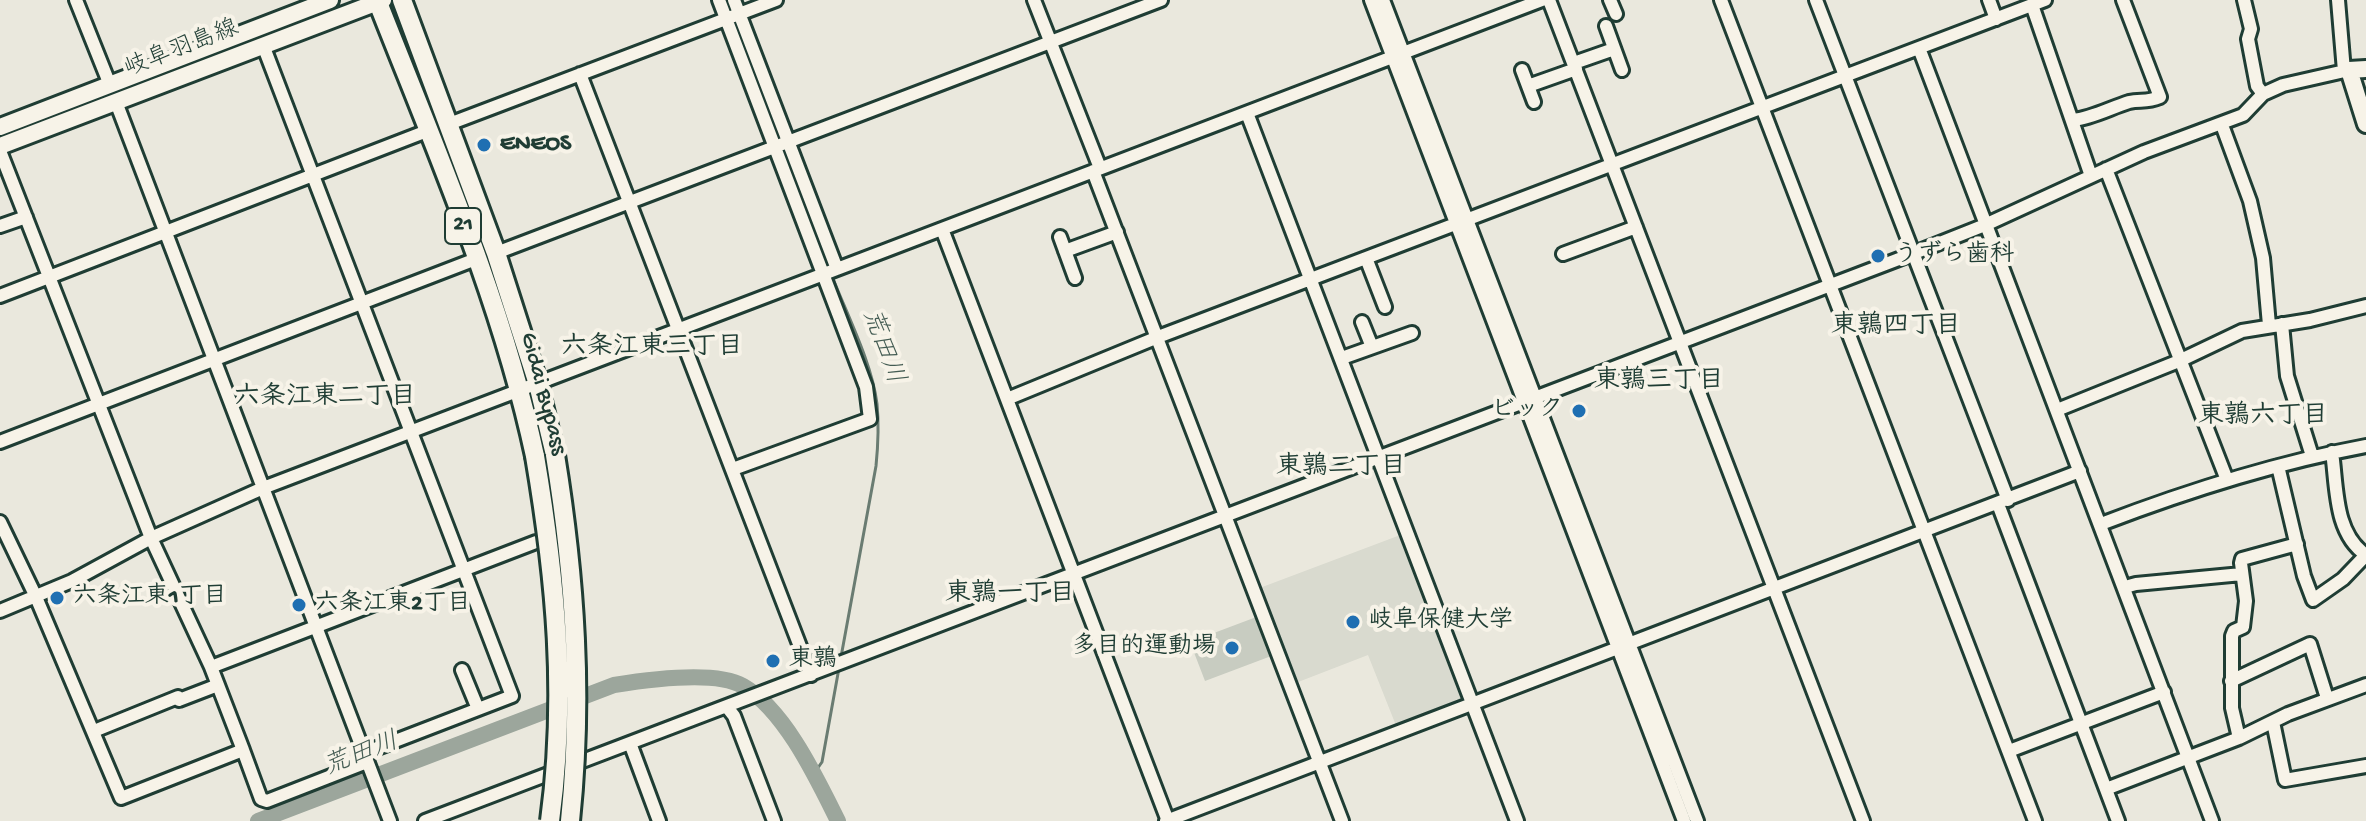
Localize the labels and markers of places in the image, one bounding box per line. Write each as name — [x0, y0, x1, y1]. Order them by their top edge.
place label: ENEOS — [500, 131, 571, 159]
marker: ENEOS — [475, 136, 493, 154]
place label: うずら歯科 — [1894, 242, 2014, 270]
marker: うずら歯科 — [1869, 247, 1887, 265]
place label: ビック — [1491, 397, 1563, 425]
marker: ビック — [1570, 402, 1588, 420]
place label: 六条江東1丁目 — [73, 584, 227, 612]
marker: 六条江東1丁目 — [48, 589, 66, 607]
place label: 六条江東2丁目 — [315, 591, 471, 619]
marker: 六条江東2丁目 — [290, 596, 308, 614]
place label: 岐阜保健大学 — [1369, 608, 1513, 636]
marker: 岐阜保健大学 — [1344, 613, 1362, 631]
place label: 多目的運動場 — [1072, 634, 1216, 662]
marker: 多目的運動場 — [1223, 639, 1241, 657]
place label: 東鶉 — [789, 647, 837, 675]
marker: 東鶉 — [764, 652, 782, 670]

